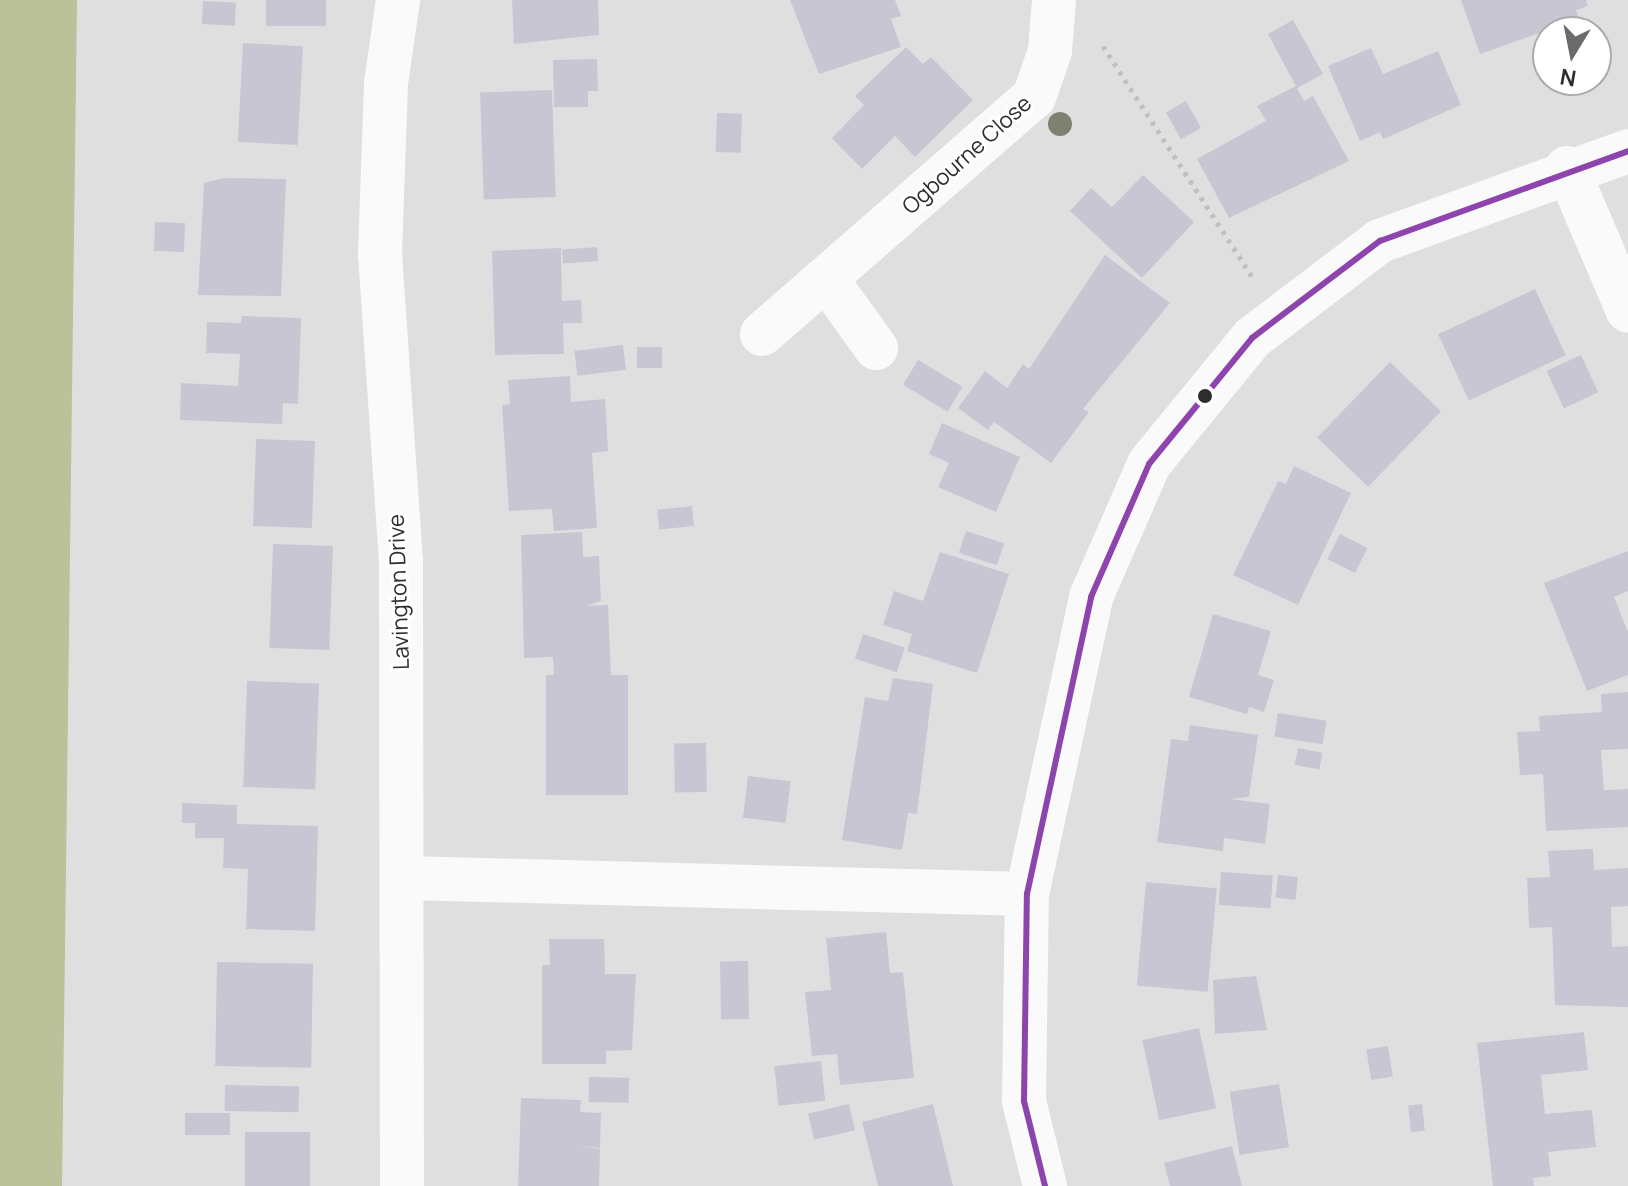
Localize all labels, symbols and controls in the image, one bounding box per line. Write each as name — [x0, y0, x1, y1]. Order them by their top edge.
north arrow — [1532, 16, 1612, 96]
text: N — [1558, 62, 1579, 94]
street label: Ogbourne Close — [897, 90, 1037, 220]
unlabelled marker — [1197, 388, 1213, 404]
street label: Lavington Drive — [383, 514, 415, 670]

